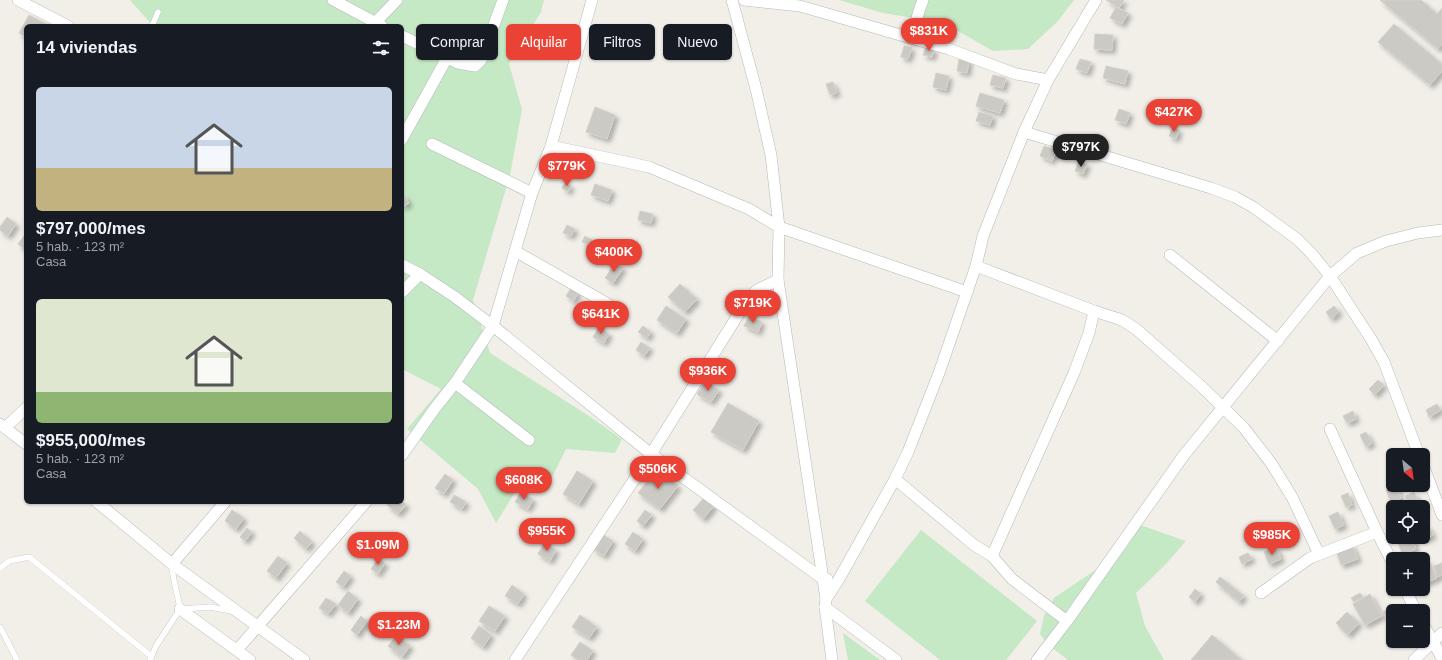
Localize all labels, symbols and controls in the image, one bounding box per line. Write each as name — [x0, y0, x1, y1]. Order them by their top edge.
pin: $831K — [901, 18, 957, 52]
text: $831K — [910, 23, 948, 38]
chip: Comprar — [416, 24, 498, 60]
chip: Alquilar — [506, 24, 581, 60]
chip: Filtros — [589, 24, 655, 60]
chip: Nuevo — [663, 24, 732, 60]
icon: filters — [370, 37, 392, 59]
text: 14 viviendas — [36, 38, 137, 57]
pin: $427K — [1146, 99, 1202, 133]
text: $427K — [1155, 104, 1193, 119]
icon: home — [178, 113, 250, 185]
pin: $797K — [1053, 134, 1109, 168]
text: $797K — [1062, 139, 1100, 154]
pin: $779K — [539, 153, 595, 187]
text: $779K — [548, 158, 586, 173]
text: $797,000/mes — [36, 219, 146, 238]
text: 5 hab. · 123 m² — [36, 239, 124, 254]
pin: $400K — [586, 239, 642, 273]
text: $400K — [595, 244, 633, 259]
text: Casa — [36, 254, 66, 269]
pin: $719K — [725, 290, 781, 324]
text: $719K — [734, 295, 772, 310]
pin: $641K — [573, 301, 629, 335]
text: $641K — [582, 306, 620, 321]
icon: home — [178, 325, 250, 397]
pin: $936K — [680, 358, 736, 392]
text: $936K — [689, 363, 727, 378]
text: $955,000/mes — [36, 431, 146, 450]
north arrow — [1386, 448, 1430, 492]
map controls — [1386, 448, 1430, 648]
text: 5 hab. · 123 m² — [36, 451, 124, 466]
pin: $506K — [630, 456, 686, 490]
text: $506K — [639, 461, 677, 476]
text: Casa — [36, 466, 66, 481]
pin: $608K — [496, 467, 552, 501]
text: $608K — [505, 472, 543, 487]
button: locate — [1386, 500, 1430, 544]
pin: $955K — [519, 518, 575, 552]
pin: $985K — [1244, 522, 1300, 556]
text: $955K — [528, 523, 566, 538]
text: $985K — [1253, 527, 1291, 542]
pin: $1.09M — [345, 532, 411, 566]
text: $1.09M — [356, 537, 400, 552]
button: + — [1386, 552, 1430, 596]
button: − — [1386, 604, 1430, 648]
pin: $1.23M — [366, 612, 432, 646]
text: $1.23M — [377, 617, 421, 632]

